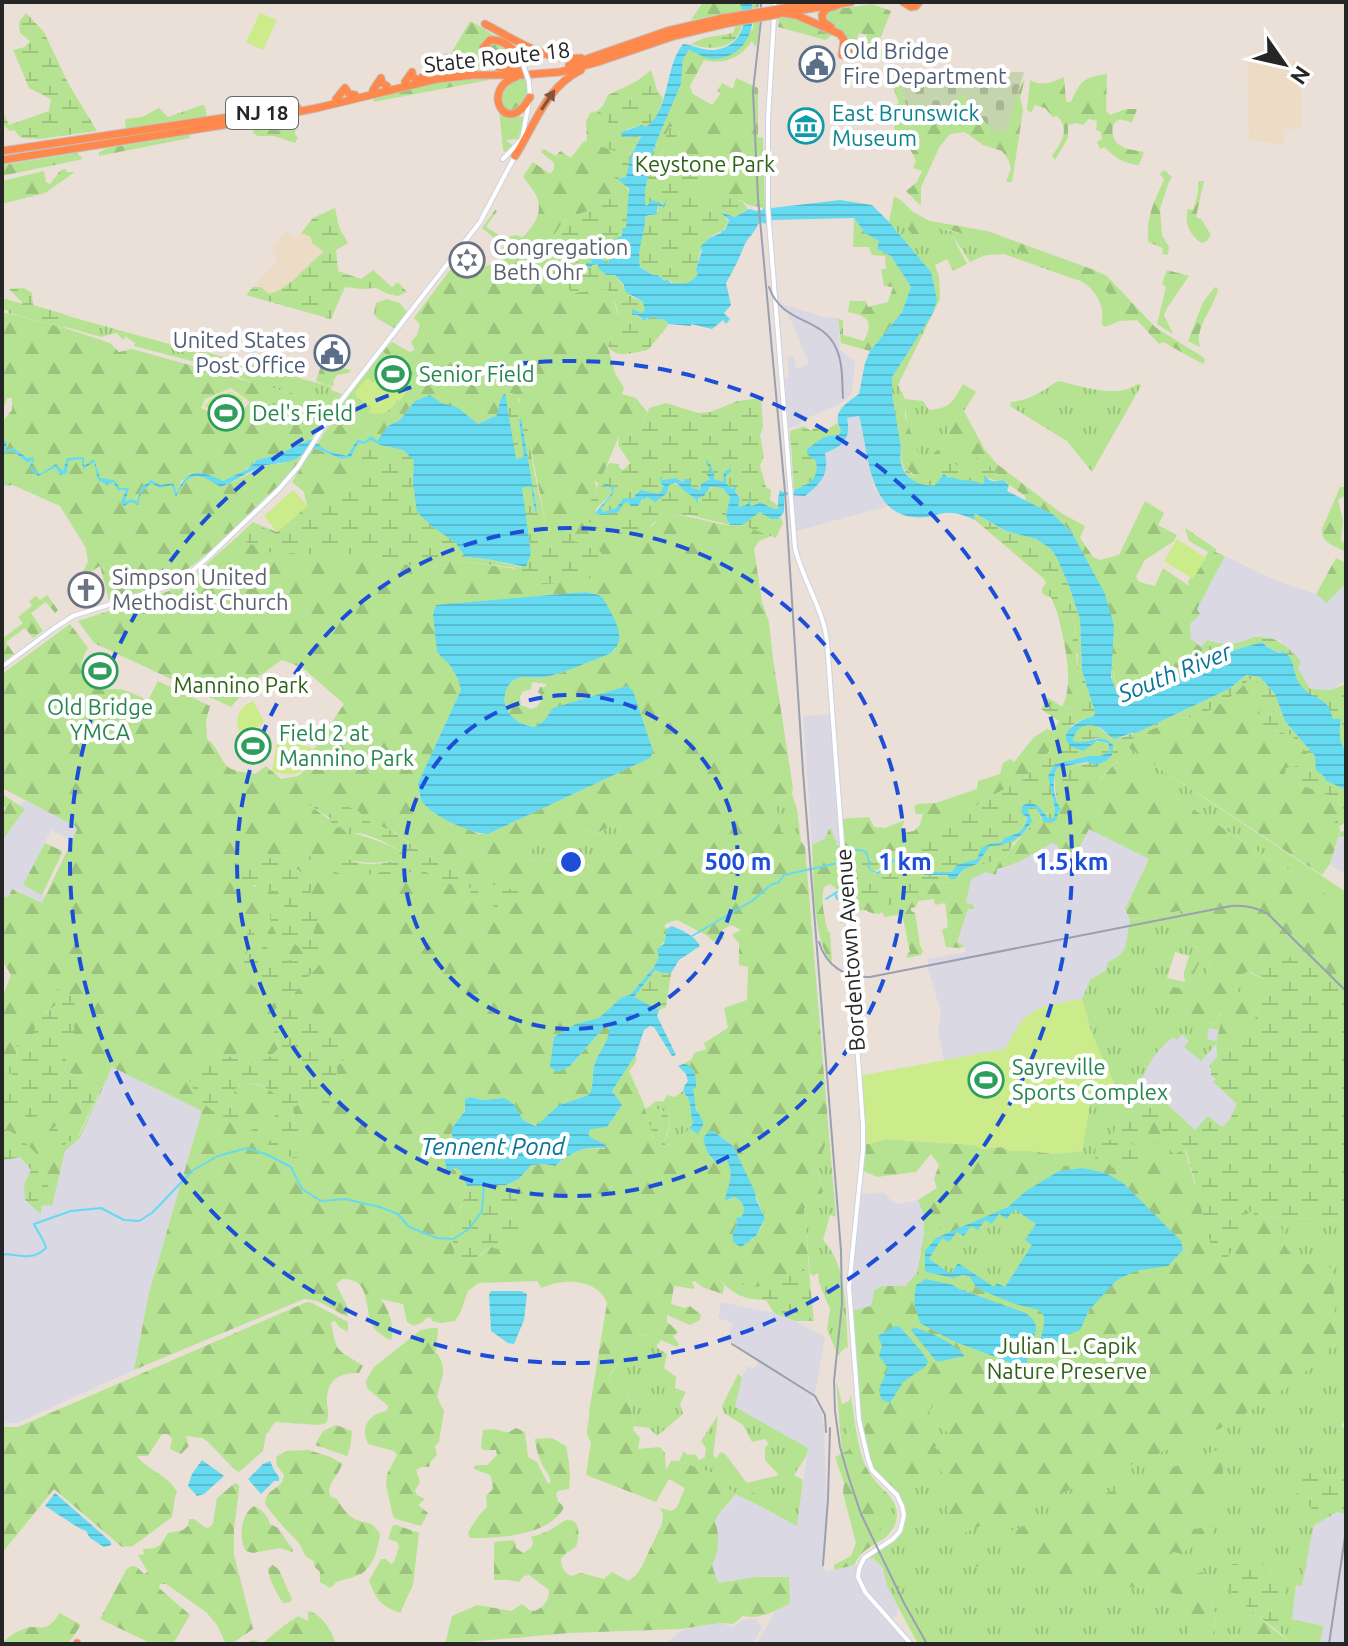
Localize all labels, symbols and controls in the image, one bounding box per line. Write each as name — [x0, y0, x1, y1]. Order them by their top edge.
north arrow — [1244, 24, 1324, 104]
street label: State Route 18 — [423, 36, 571, 77]
place label: Old Bridge Fire Department — [843, 38, 1007, 88]
public building icon: Old Bridge Fire Department — [798, 45, 836, 83]
text: N — [1286, 62, 1316, 89]
one-way arrow — [540, 90, 555, 111]
road number: NJ 18 — [226, 97, 298, 129]
place label: East Brunswick Museum — [832, 100, 980, 150]
museum icon: East Brunswick Museum — [787, 107, 825, 145]
park label: Keystone Park — [635, 151, 775, 176]
place label: Congregation Beth Ohr — [493, 234, 628, 284]
synagogue icon: Congregation Beth Ohr — [448, 241, 486, 279]
place label: United States Post Office — [173, 327, 306, 377]
public building icon: United States Post Office — [313, 334, 351, 372]
sports icon: Senior Field — [374, 355, 412, 393]
place label: Senior Field — [419, 361, 535, 386]
sports icon: Del's Field — [207, 394, 245, 432]
place label: Del's Field — [252, 400, 353, 425]
place label: Simpson United Methodist Church — [112, 564, 289, 614]
church icon: Simpson United Methodist Church — [67, 571, 105, 609]
water label: South River — [1113, 637, 1236, 708]
sports icon: Old Bridge YMCA — [81, 652, 119, 690]
park label: Mannino Park — [173, 672, 309, 697]
place label: Old Bridge YMCA — [47, 694, 153, 744]
place label: Field 2 at Mannino Park — [279, 720, 414, 770]
sports icon: Field 2 at Mannino Park — [234, 727, 272, 765]
centre of rings — [557, 848, 585, 876]
text: 500 m — [705, 848, 771, 875]
street label: Bordentown Avenue — [830, 848, 869, 1052]
text: 1 km — [878, 848, 932, 875]
text: 1.5 km — [1036, 848, 1108, 875]
place label: Sayreville Sports Complex — [1012, 1054, 1168, 1104]
sports icon: Sayreville Sports Complex — [967, 1061, 1005, 1099]
water label: Tennent Pond — [421, 1133, 566, 1160]
park label: Julian L. Capik Nature Preserve — [987, 1333, 1147, 1383]

